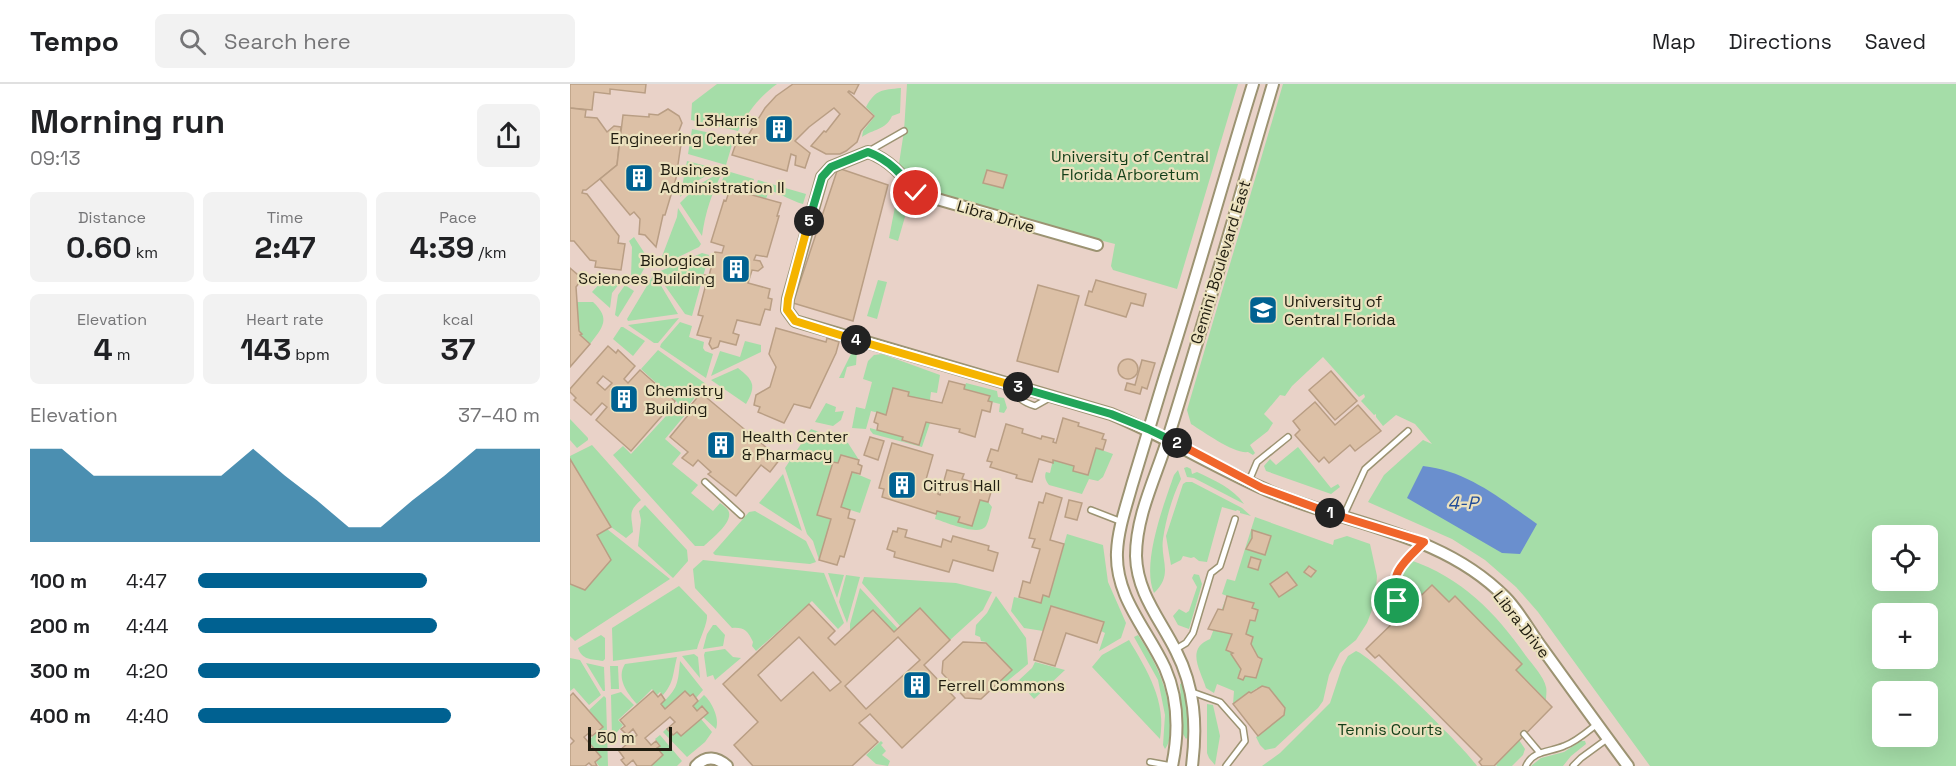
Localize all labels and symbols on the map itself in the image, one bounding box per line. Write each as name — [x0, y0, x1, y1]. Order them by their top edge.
place label: L3Harris Engineering Center — [610, 110, 758, 149]
building icon: L3Harris Engineering Center — [763, 113, 795, 145]
park label: University of Central Florida Arboretum — [1051, 146, 1209, 185]
place label: Business Administration II — [660, 159, 785, 198]
building icon: Business Administration II — [623, 162, 655, 194]
pin — [890, 167, 941, 218]
street label: Gemini Boulevard East — [1186, 178, 1255, 347]
street label: Libra Drive — [954, 195, 1037, 238]
pin: 5 — [794, 206, 824, 236]
place label: Biological Sciences Building — [578, 250, 715, 289]
building icon: Biological Sciences Building — [720, 253, 752, 285]
place label: University of Central Florida — [1284, 291, 1396, 330]
school or university icon: University of Central Florida — [1247, 294, 1279, 326]
pin: 4 — [841, 325, 871, 355]
pin: 3 — [1003, 372, 1033, 402]
place label: Chemistry Building — [645, 380, 724, 419]
building icon: Chemistry Building — [608, 383, 640, 415]
place label: Health Center & Pharmacy — [742, 426, 848, 465]
pin: 2 — [1162, 428, 1192, 458]
building icon: Health Center & Pharmacy — [705, 429, 737, 461]
building icon: Citrus Hall — [886, 469, 918, 501]
place label: Citrus Hall — [923, 475, 1000, 496]
water label: 4-P — [1448, 491, 1480, 514]
pin: 1 — [1315, 498, 1345, 528]
pin — [1371, 575, 1422, 626]
street label: Libra Drive — [1489, 586, 1555, 662]
building icon: Ferrell Commons — [901, 669, 933, 701]
place label: Ferrell Commons — [938, 675, 1065, 696]
park label: Tennis Courts — [1337, 719, 1443, 740]
scale bar — [588, 724, 672, 752]

